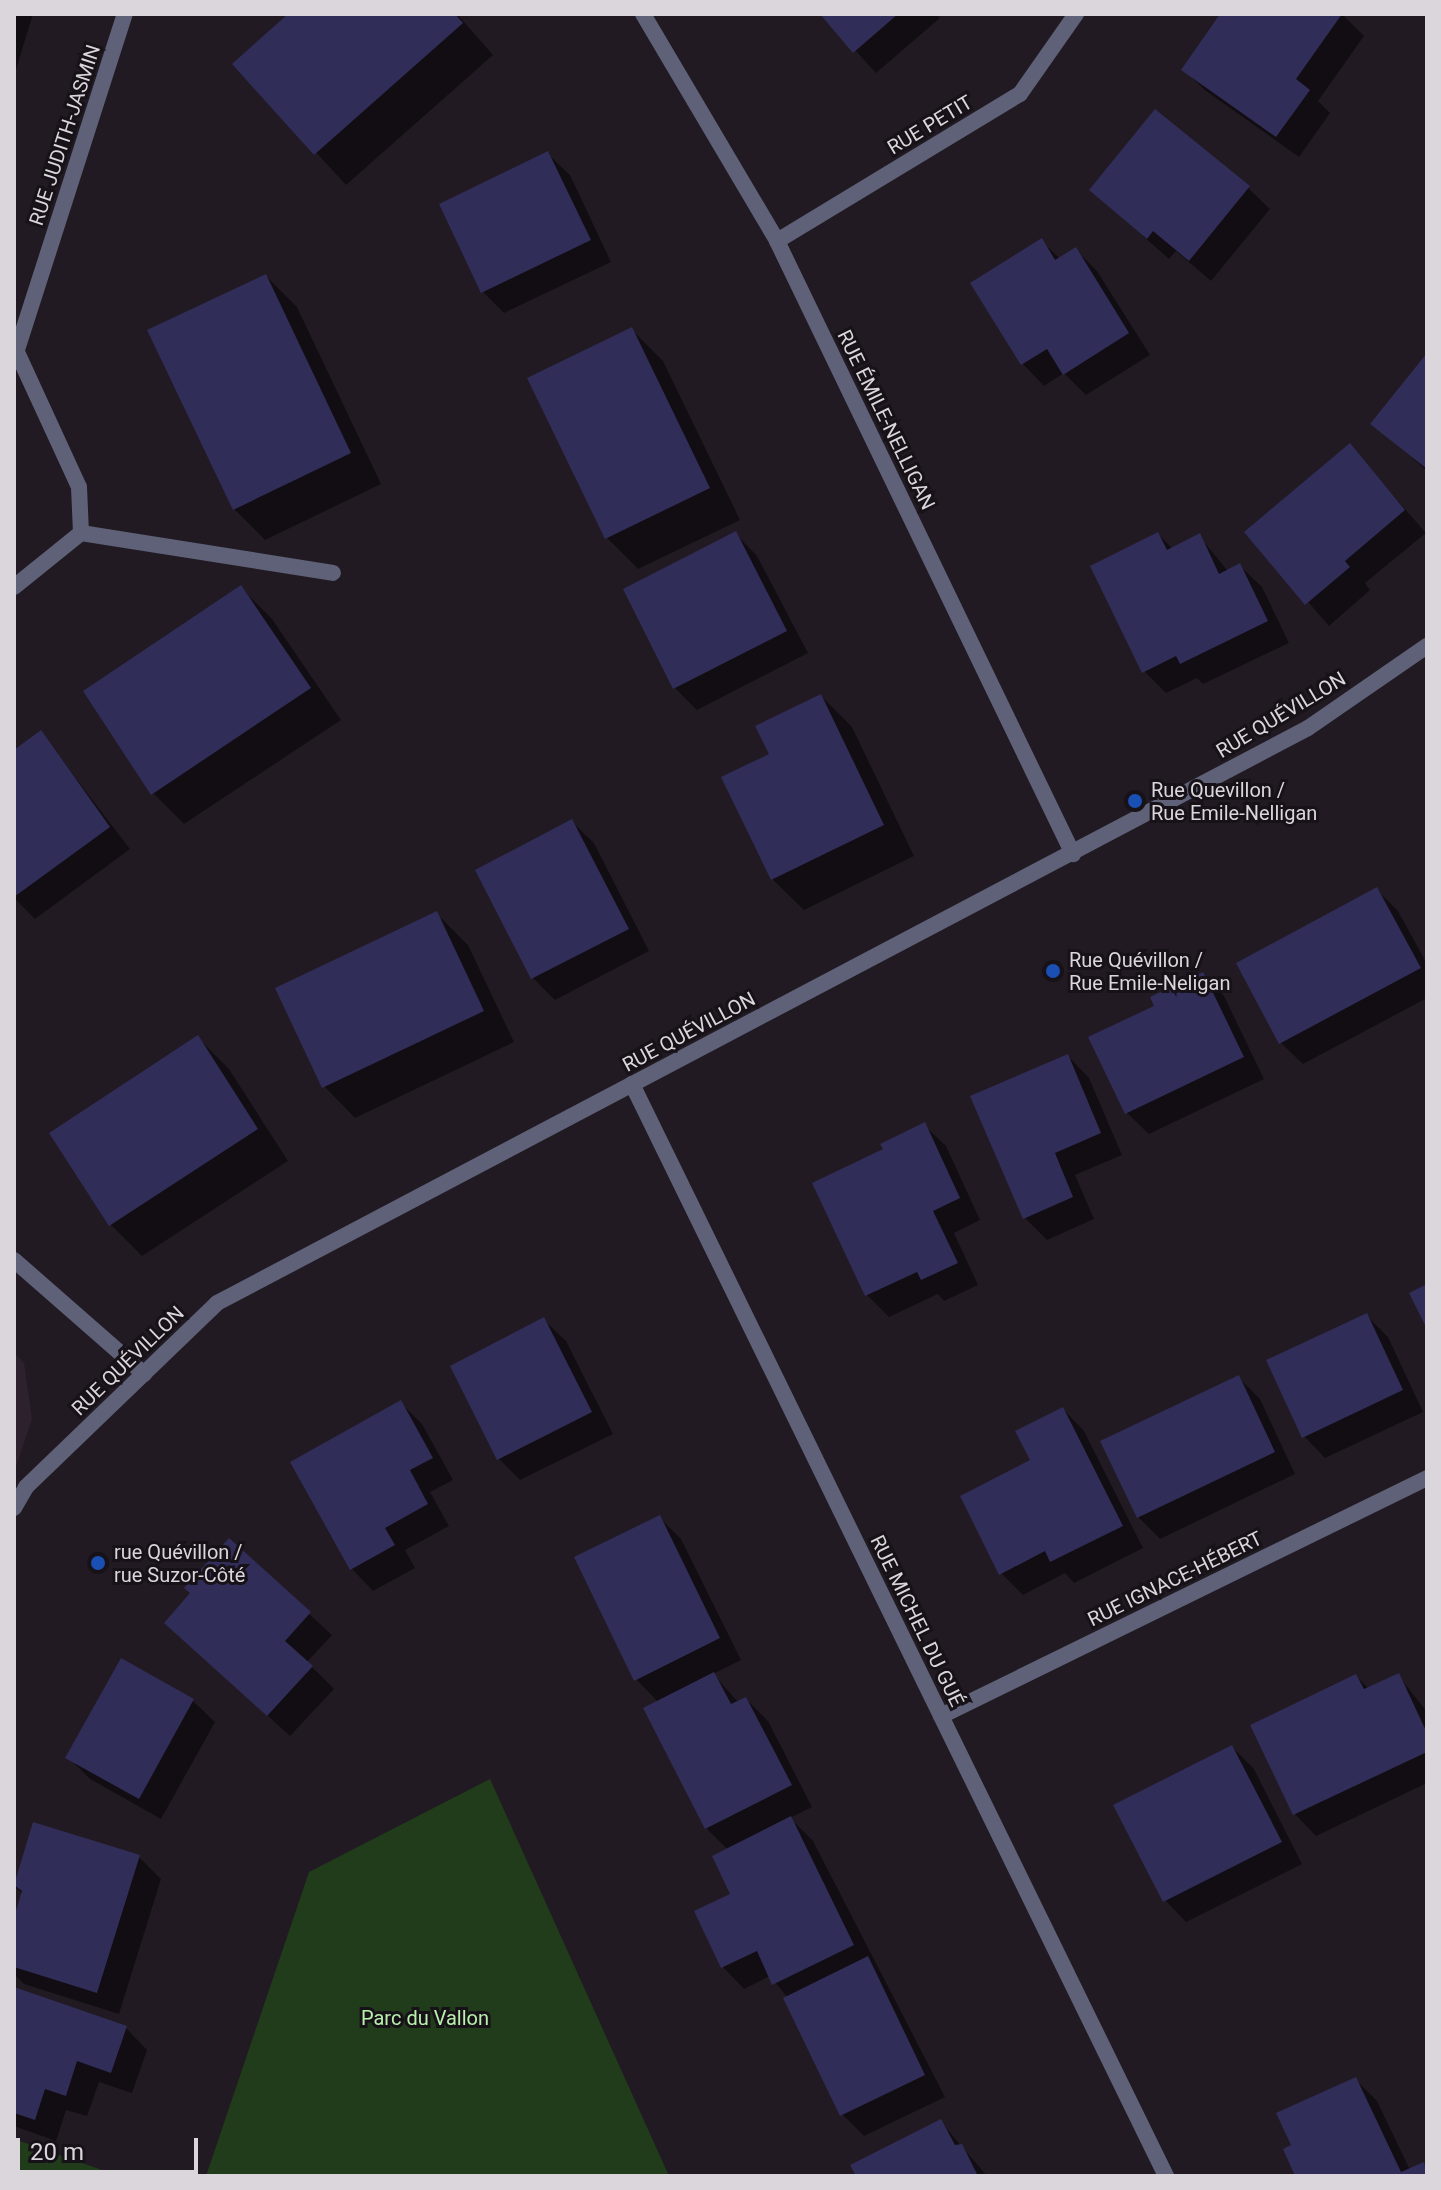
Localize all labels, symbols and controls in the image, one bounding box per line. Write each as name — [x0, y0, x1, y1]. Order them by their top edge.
street label: RUE JUDITH-JASMIN — [24, 42, 106, 228]
street label: RUE PETIT — [883, 90, 977, 160]
street label: RUE ÉMILE-NELLIGAN — [832, 326, 940, 514]
street label: RUE QUÉVILLON — [1212, 667, 1350, 763]
place label: Rue Quevillon / Rue Emile-Nelligan — [1151, 778, 1317, 825]
marker: Rue Quevillon / Rue Emile-Nelligan — [1126, 792, 1144, 810]
place label: Rue Quévillon / Rue Emile-Neligan — [1069, 948, 1230, 995]
marker: Rue Quévillon / Rue Emile-Neligan — [1044, 962, 1062, 980]
street label: RUE QUÉVILLON — [619, 987, 759, 1077]
street label: RUE QUÉVILLON — [67, 1301, 189, 1421]
street label: RUE IGNACE-HÉBERT — [1084, 1526, 1266, 1632]
street label: RUE MICHEL DU GUÉ — [865, 1531, 969, 1711]
place label: rue Quévillon / rue Suzor-Côté — [114, 1540, 245, 1587]
marker: rue Quévillon / rue Suzor-Côté — [89, 1554, 107, 1572]
park label: Parc du Vallon — [361, 2006, 489, 2030]
scale bar — [20, 2122, 202, 2172]
text: 20 m — [30, 2138, 84, 2166]

